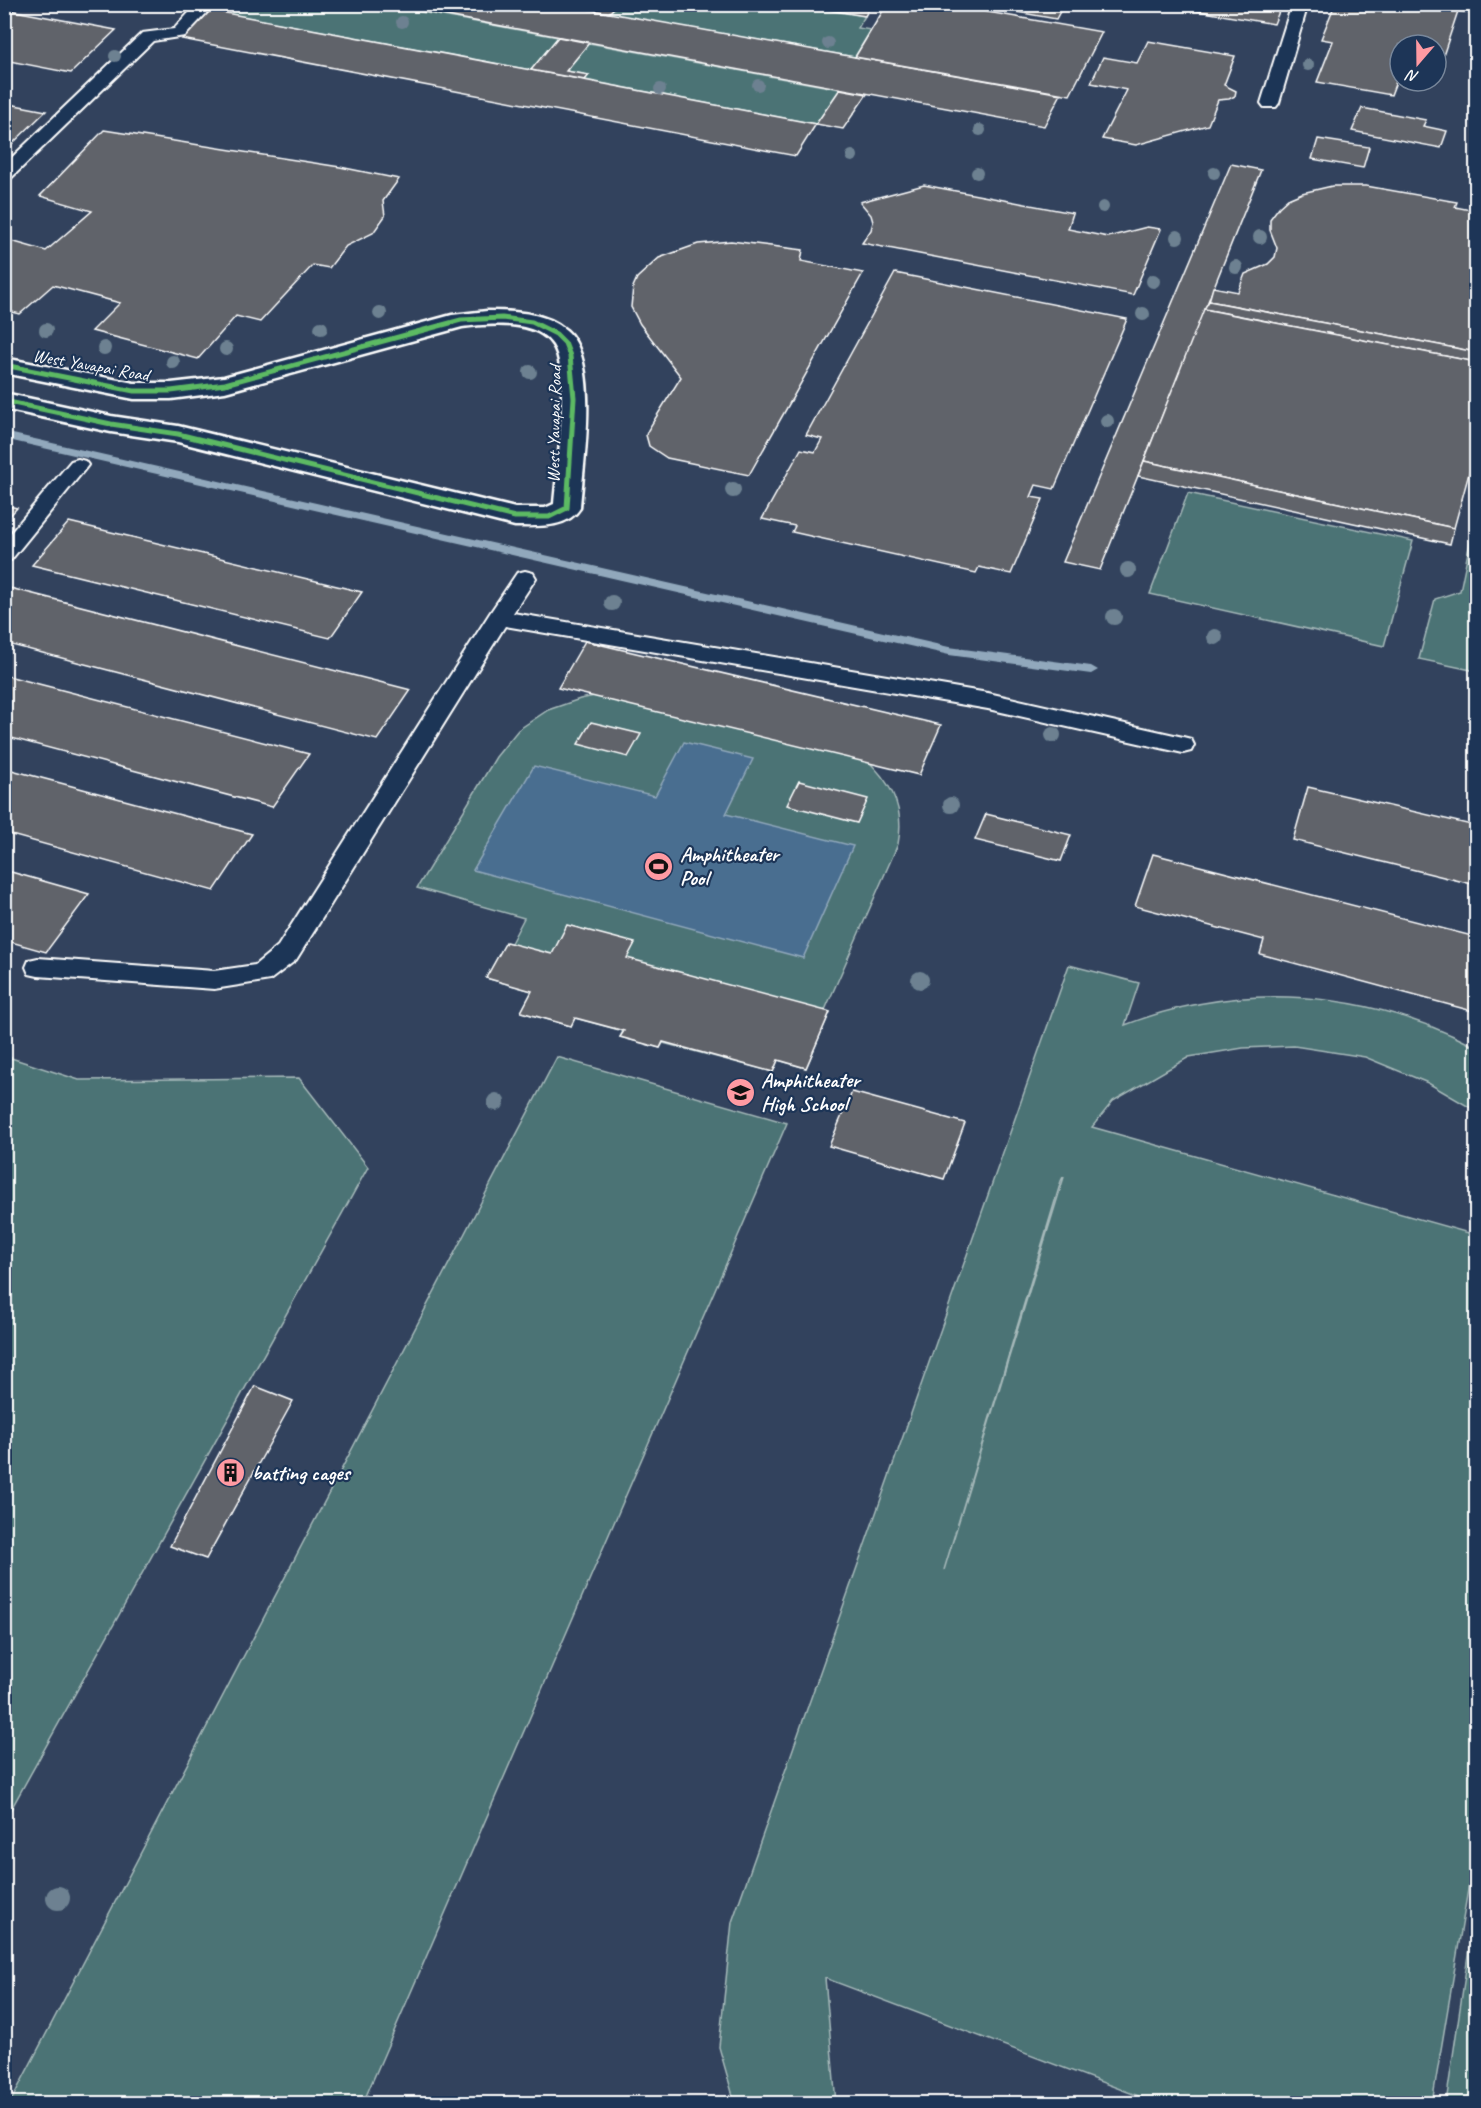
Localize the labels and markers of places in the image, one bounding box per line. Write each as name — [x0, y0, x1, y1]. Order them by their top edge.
place label: Amphitheater Pool — [680, 841, 781, 891]
sports icon: Amphitheater Pool — [643, 850, 675, 882]
place label: Amphitheater High School — [761, 1067, 862, 1117]
school or university icon: Amphitheater High School — [724, 1076, 756, 1108]
building icon: batting cages — [215, 1457, 247, 1489]
place label: batting cages — [252, 1460, 352, 1486]

